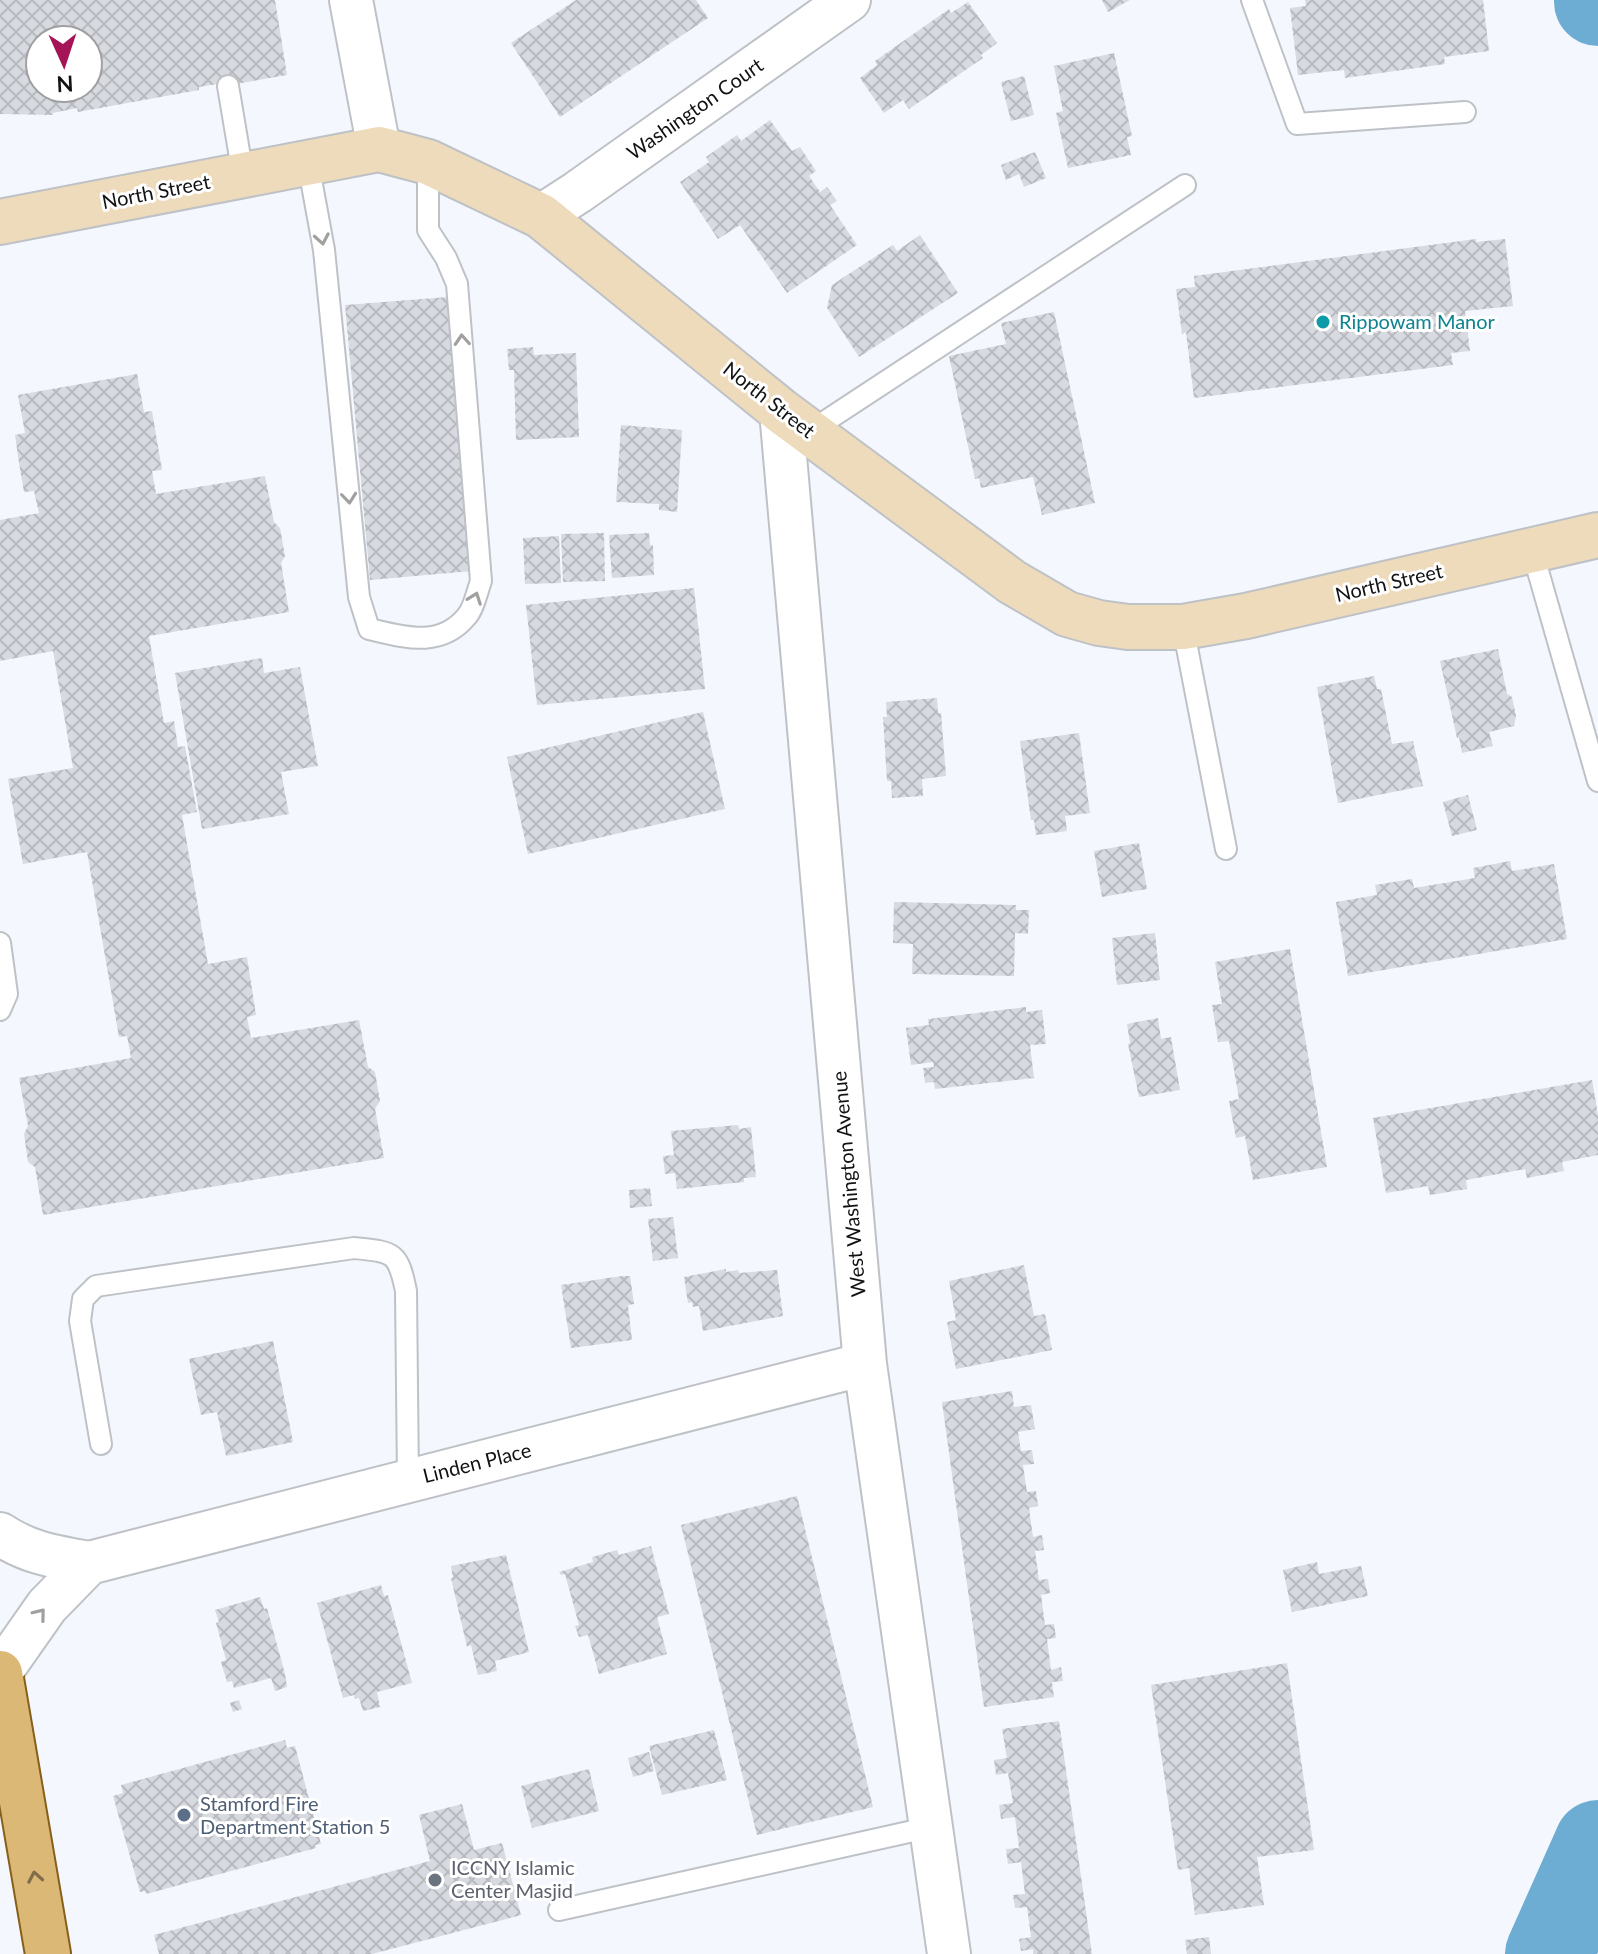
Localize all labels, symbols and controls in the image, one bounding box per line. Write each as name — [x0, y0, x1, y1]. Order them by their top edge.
north arrow — [24, 24, 104, 104]
street label: Washington Court — [622, 52, 767, 164]
text: N — [56, 71, 74, 98]
street label: North Street — [100, 169, 212, 213]
one-way arrow — [313, 233, 330, 246]
place label: Rippowam Manor — [1339, 309, 1496, 333]
marker: Rippowam Manor — [1314, 313, 1332, 331]
one-way arrow — [454, 333, 471, 346]
street label: North Street — [719, 356, 820, 442]
one-way arrow — [340, 492, 357, 505]
street label: North Street — [1333, 558, 1445, 606]
one-way arrow — [465, 592, 482, 606]
street label: West Washington Avenue — [826, 1070, 870, 1298]
street label: Linden Place — [420, 1437, 533, 1487]
one-way arrow — [31, 1608, 45, 1623]
place label: Stamford Fire Department Station 5 — [200, 1791, 390, 1838]
marker: Stamford Fire Department Station 5 — [175, 1806, 193, 1824]
place label: ICCNY Islamic Center Masjid — [451, 1855, 575, 1902]
one-way arrow — [27, 1870, 44, 1884]
marker: ICCNY Islamic Center Masjid — [426, 1871, 444, 1889]

